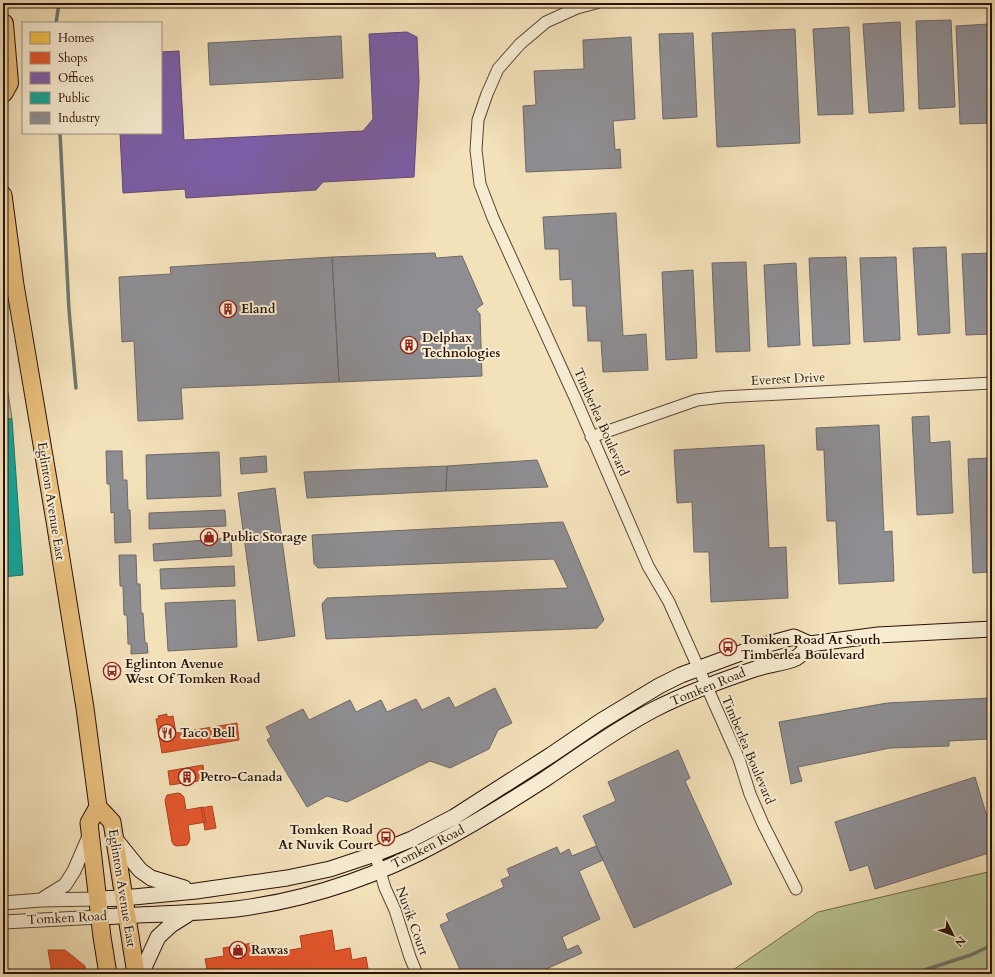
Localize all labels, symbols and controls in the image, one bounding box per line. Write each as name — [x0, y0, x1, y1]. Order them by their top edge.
legend — [22, 22, 162, 134]
text: Homes — [58, 30, 94, 46]
text: Shops — [58, 50, 87, 66]
text: Offices — [58, 70, 94, 86]
text: Public — [58, 90, 91, 106]
text: Industry — [58, 110, 101, 126]
building icon: Eland — [218, 299, 238, 319]
place label: Eland — [241, 300, 276, 318]
place label: Delphax Technologies — [422, 329, 501, 362]
building icon: Delphax Technologies — [399, 335, 419, 355]
street label: Timberlea Boulevard — [569, 365, 633, 479]
street label: Everest Drive — [750, 368, 826, 390]
street label: Eglinton Avenue East — [33, 441, 69, 561]
shop icon: Public Storage — [199, 527, 219, 547]
place label: Public Storage — [222, 528, 307, 546]
place label: Tomken Road At South Timberlea Boulevard — [741, 631, 881, 664]
bus stop icon: Tomken Road At South Timberlea Boulevard — [718, 637, 738, 657]
place label: Eglinton Avenue West Of Tomken Road — [124, 655, 261, 688]
bus stop icon: Eglinton Avenue West Of Tomken Road — [102, 661, 122, 681]
street label: Tomken Road — [668, 664, 748, 710]
street label: Timberlea Boulevard — [717, 693, 779, 807]
restaurant icon: Taco Bell — [157, 723, 177, 743]
place label: Taco Bell — [180, 724, 236, 742]
building icon: Petro-Canada — [177, 767, 197, 787]
place label: Petro-Canada — [200, 768, 283, 786]
place label: Tomken Road At Nuvik Court — [278, 821, 374, 854]
street label: Tomken Road — [388, 821, 468, 873]
bus stop icon: Tomken Road At Nuvik Court — [376, 827, 396, 847]
street label: Eglinton Avenue East — [104, 828, 140, 948]
street label: Nuvik Court — [391, 884, 433, 958]
street label: Tomken Road — [27, 907, 107, 929]
north arrow — [933, 915, 973, 955]
text: N — [951, 933, 969, 950]
shop icon: Rawas — [228, 940, 248, 960]
place label: Rawas — [251, 941, 289, 959]

